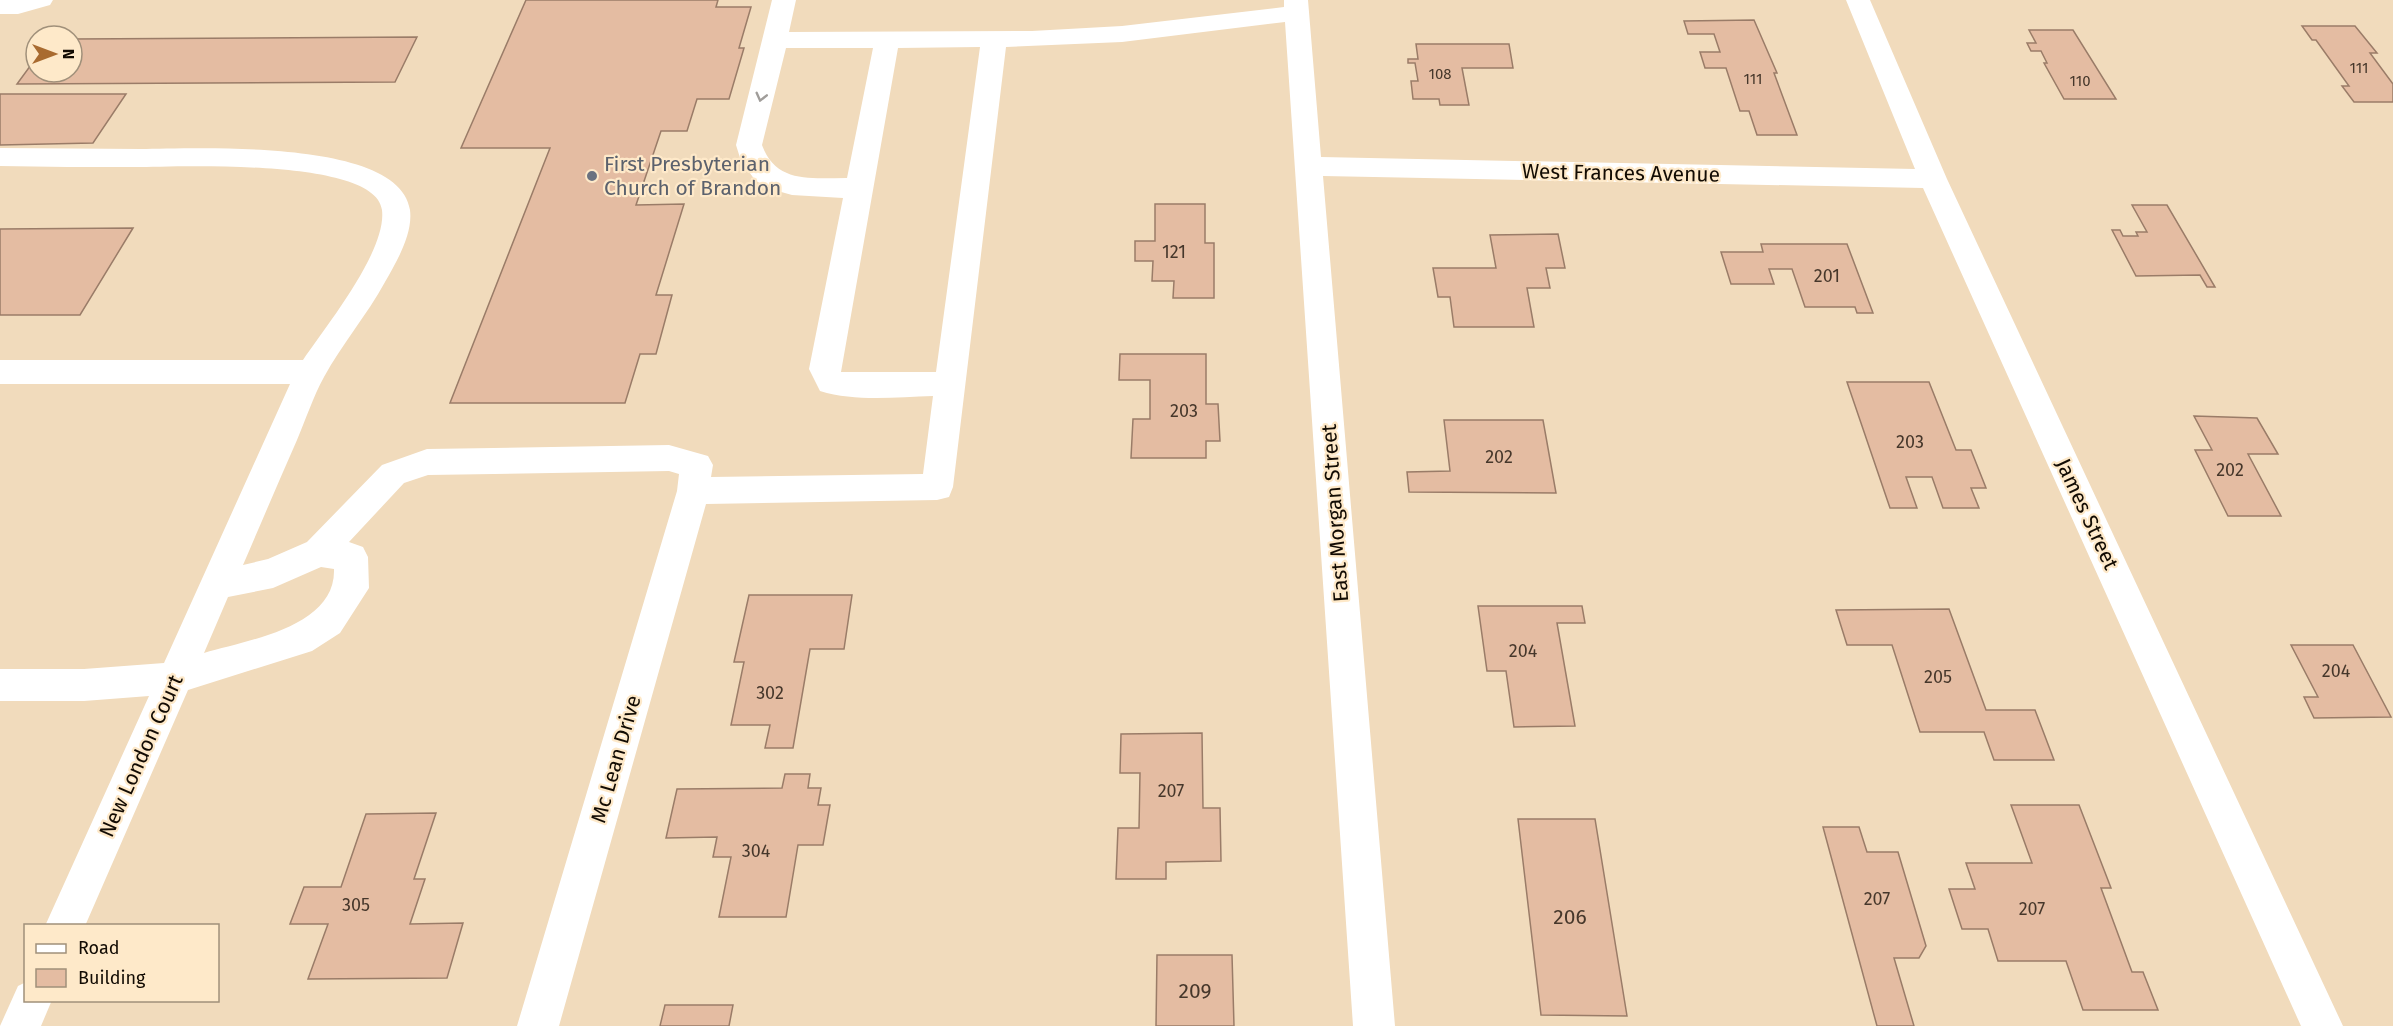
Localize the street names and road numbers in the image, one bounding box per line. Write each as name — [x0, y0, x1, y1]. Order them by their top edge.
street label: West Frances Avenue — [1522, 158, 1720, 188]
street label: East Morgan Street — [1316, 423, 1354, 603]
street label: James Street — [2050, 454, 2124, 574]
street label: New London Court — [94, 670, 189, 841]
street label: Mc Lean Drive — [585, 692, 647, 826]

